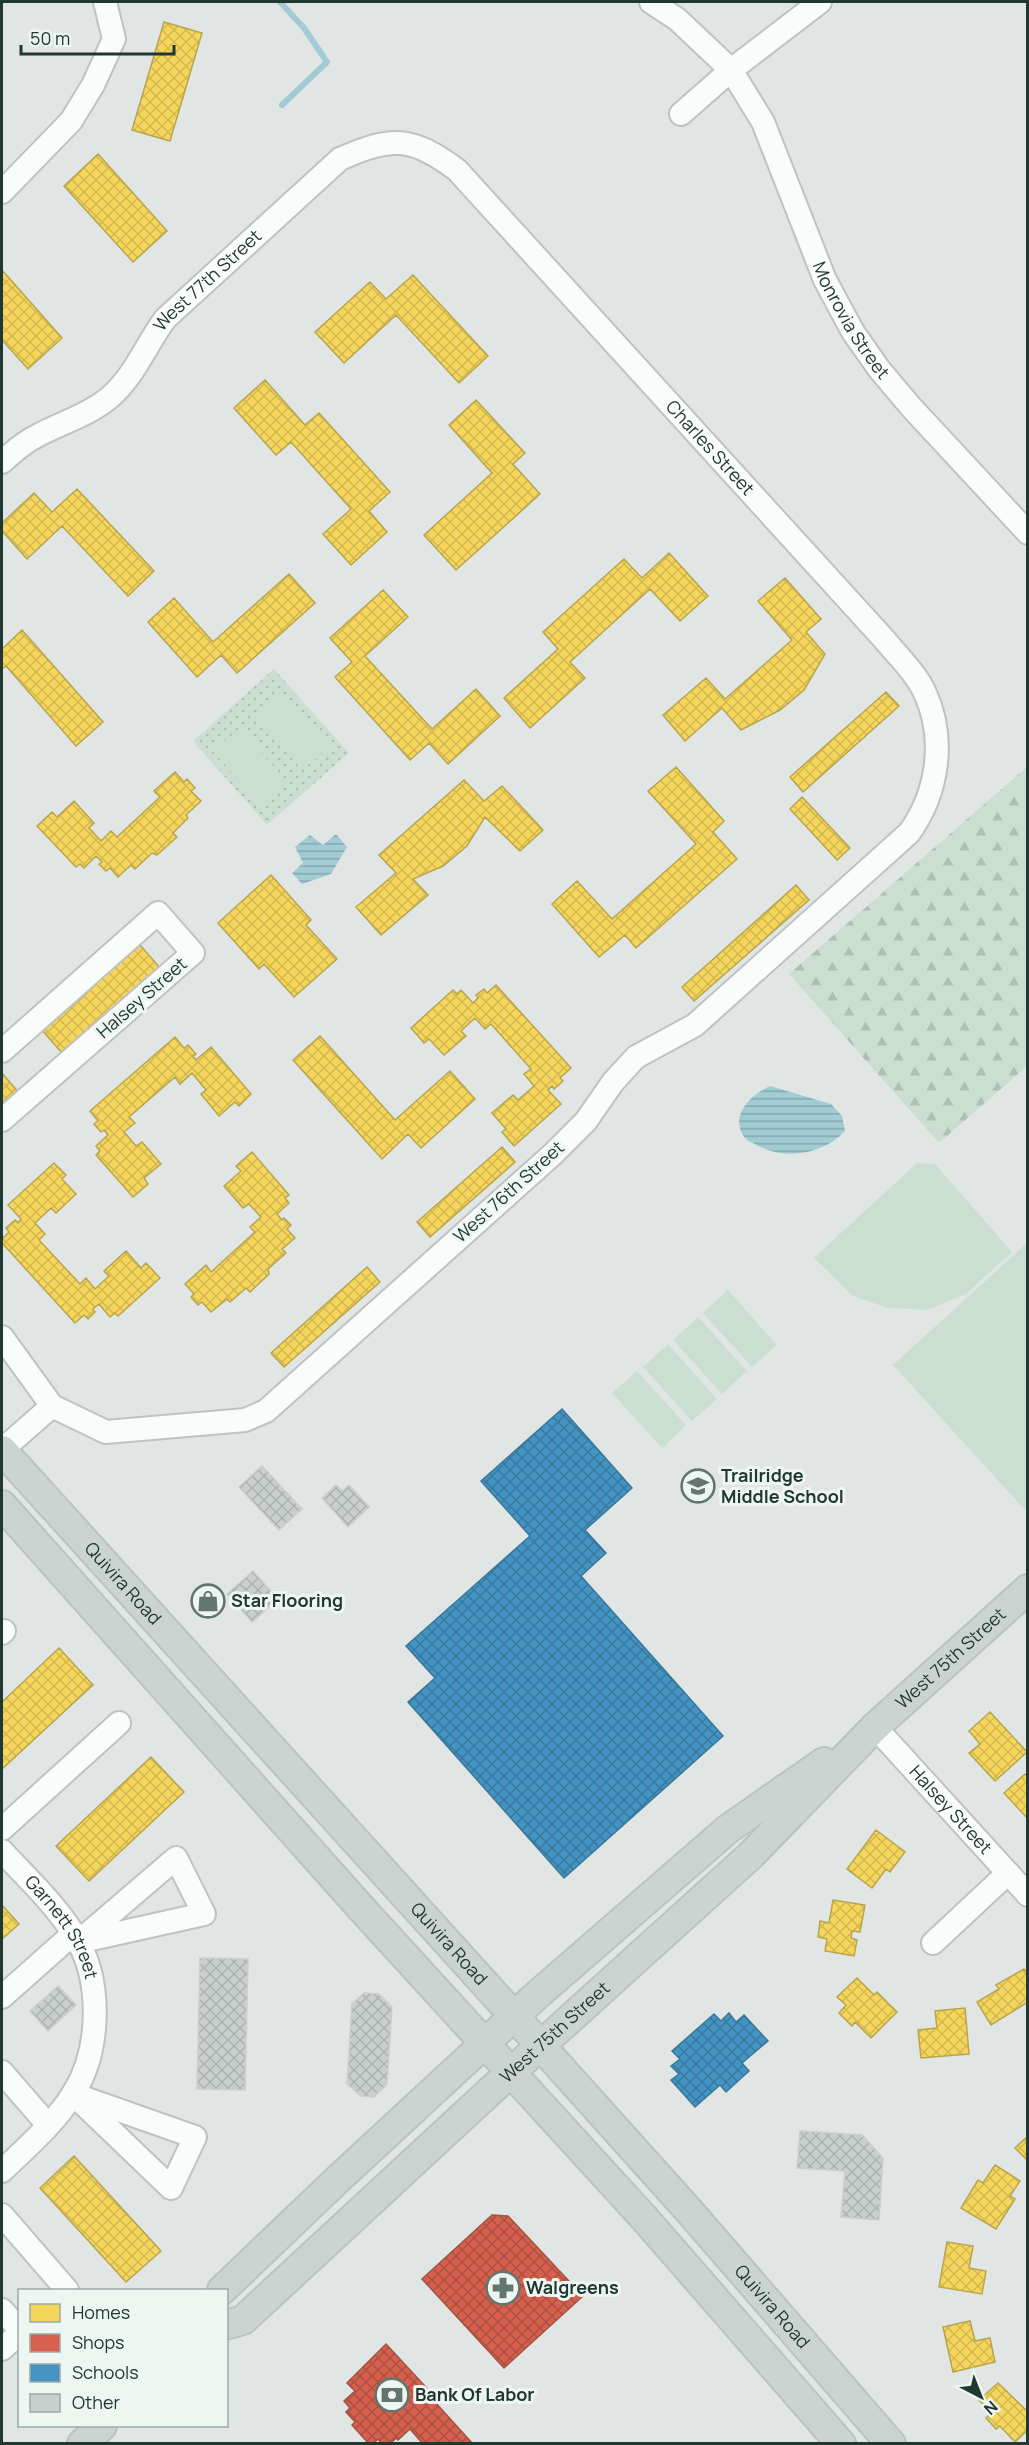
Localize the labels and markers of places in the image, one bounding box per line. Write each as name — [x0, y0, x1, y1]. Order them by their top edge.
place label: Trailridge Middle School — [721, 1463, 844, 1508]
school or university icon: Trailridge Middle School — [680, 1468, 716, 1504]
shop icon: Star Flooring — [190, 1583, 226, 1619]
place label: Star Flooring — [231, 1588, 343, 1612]
pharmacy icon: Walgreens — [485, 2270, 521, 2306]
place label: Walgreens — [526, 2275, 619, 2299]
bank icon: Bank Of Labor — [374, 2377, 410, 2413]
place label: Bank Of Labor — [415, 2382, 535, 2406]

